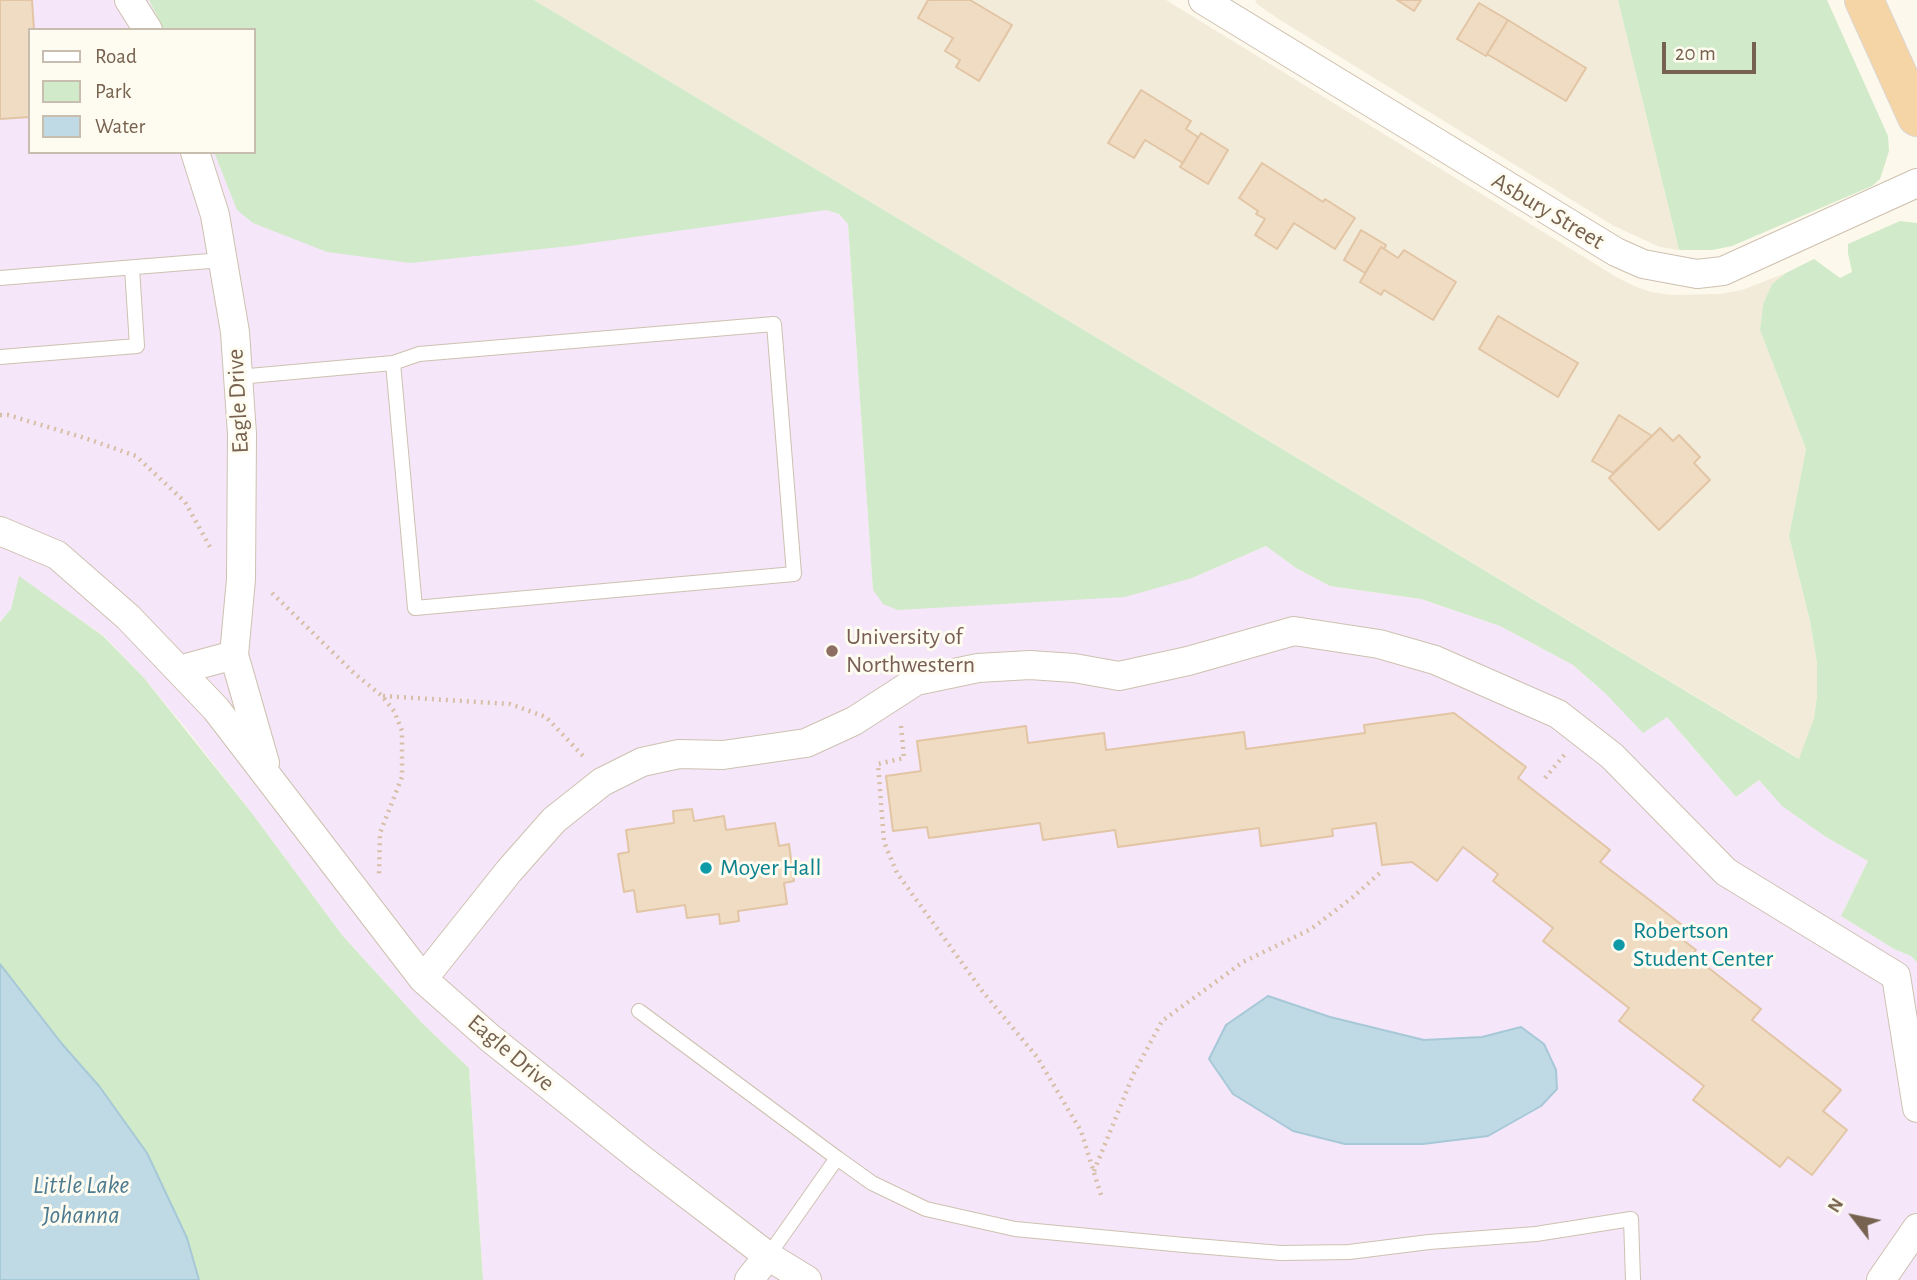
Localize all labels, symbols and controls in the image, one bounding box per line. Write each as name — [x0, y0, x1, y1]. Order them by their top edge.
legend — [28, 28, 256, 154]
scale bar — [1665, 28, 1759, 72]
text: 20 m — [1675, 43, 1716, 64]
text: Road — [95, 46, 137, 67]
text: Park — [95, 81, 131, 102]
text: Water — [95, 116, 145, 137]
street label: Asbury Street — [1487, 166, 1609, 256]
street label: Eagle Drive — [221, 348, 255, 454]
place label: University of Northwestern — [846, 623, 975, 679]
marker: University of Northwestern — [824, 643, 840, 659]
place label: Moyer Hall — [720, 854, 821, 882]
marker: Moyer Hall — [698, 860, 714, 876]
place label: Robertson Student Center — [1633, 917, 1773, 973]
marker: Robertson Student Center — [1611, 937, 1627, 953]
street label: Eagle Drive — [462, 1008, 560, 1098]
water label: Little Lake Johanna — [33, 1169, 129, 1230]
north arrow — [1819, 1182, 1889, 1252]
text: N — [1824, 1195, 1847, 1216]

